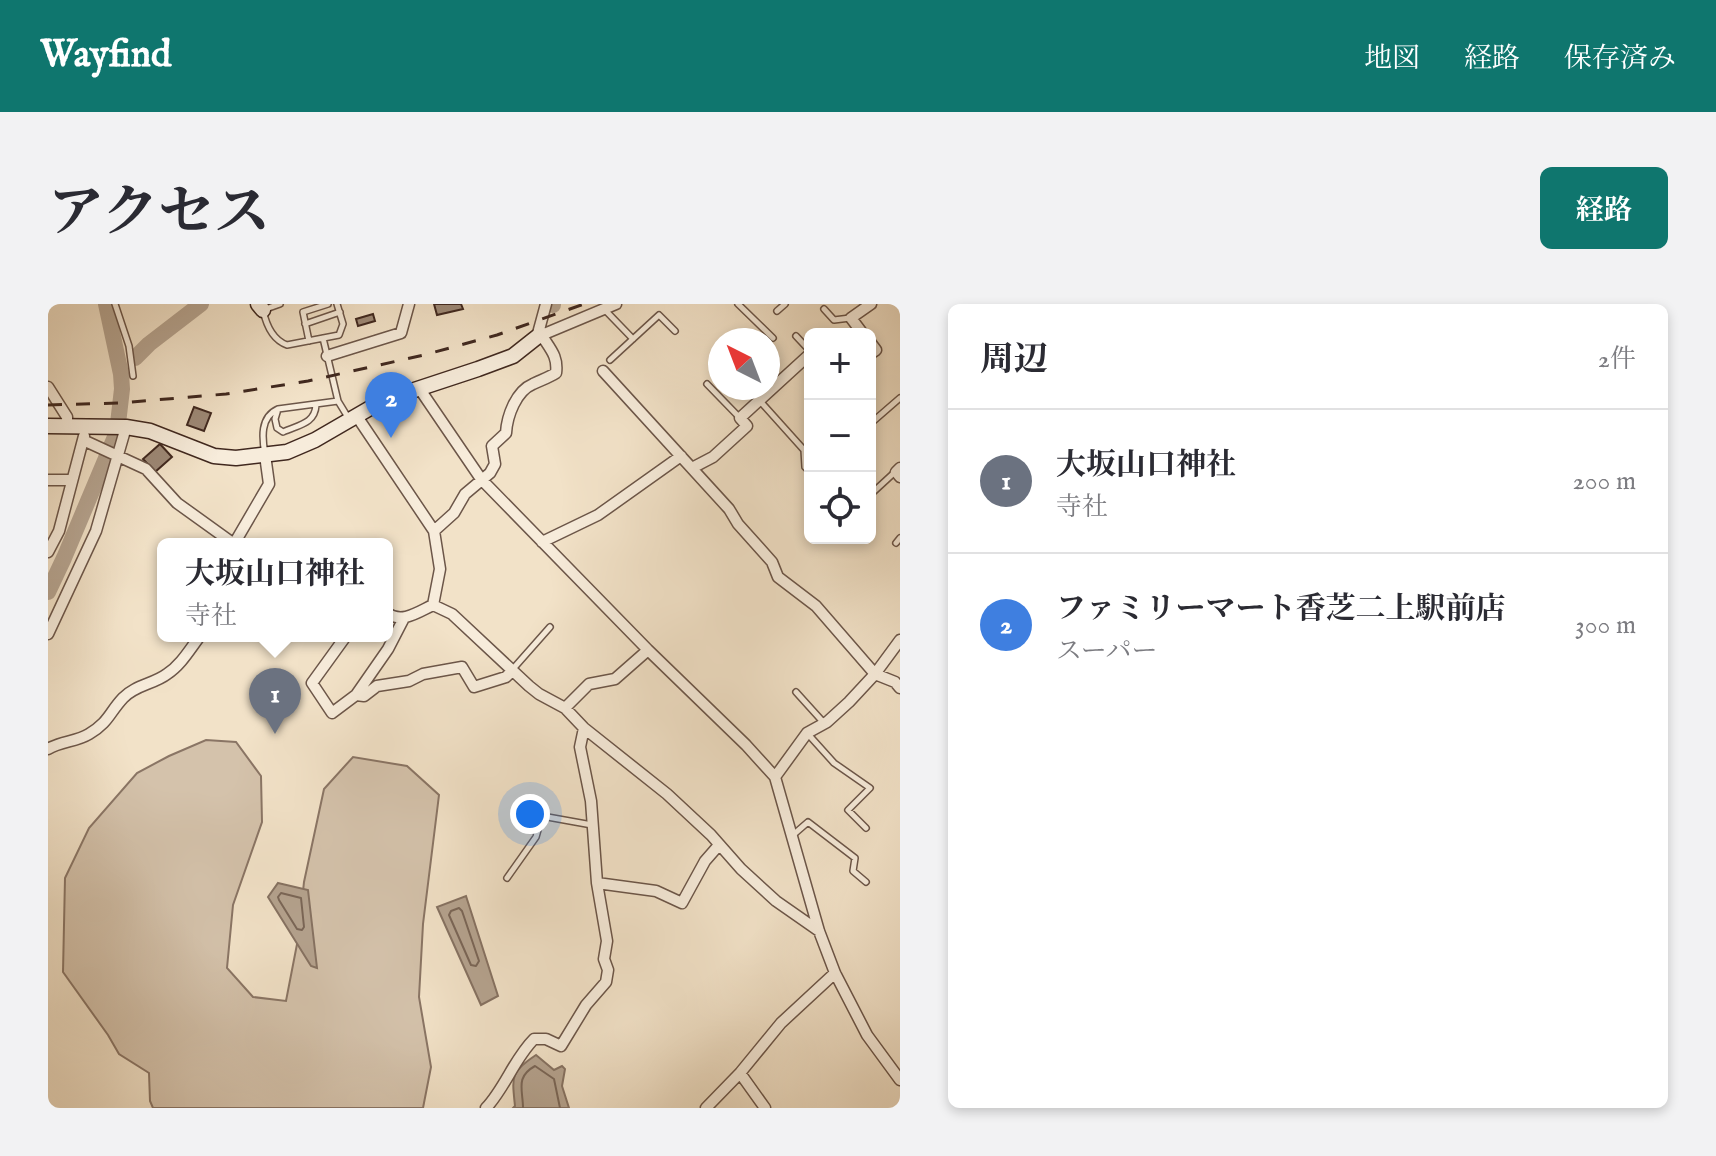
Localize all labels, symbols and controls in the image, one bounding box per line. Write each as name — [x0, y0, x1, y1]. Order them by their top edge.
text: Wayfind — [40, 32, 171, 80]
text: 地図 — [1364, 42, 1420, 77]
text: 経路 — [1464, 42, 1520, 77]
text: 保存済み — [1564, 42, 1676, 77]
button: 経路 — [1540, 167, 1668, 249]
text: アクセス — [48, 179, 270, 250]
north arrow — [708, 328, 780, 400]
map controls — [804, 328, 876, 544]
button: + — [804, 328, 876, 400]
text: 周辺 — [980, 339, 1048, 382]
text: 2件 — [1598, 343, 1636, 376]
pin: 2 — [365, 372, 417, 438]
button: − — [804, 400, 876, 472]
text: 大坂山口神社 — [1056, 447, 1236, 485]
text: 1 — [1001, 465, 1011, 498]
text: 200 m — [1572, 465, 1636, 498]
button: locate — [804, 472, 876, 544]
text: 寺社 — [1056, 491, 1108, 524]
popup — [157, 538, 393, 642]
text: 大坂山口神社 — [185, 556, 365, 594]
text: ファミリーマート香芝二上駅前店 — [1056, 591, 1505, 629]
text: 寺社 — [185, 600, 237, 633]
text: 2 — [1000, 609, 1012, 642]
text: 300 m — [1575, 609, 1636, 642]
text: スーパー — [1056, 635, 1157, 668]
pin: 1 — [249, 668, 301, 734]
your location — [510, 794, 550, 834]

